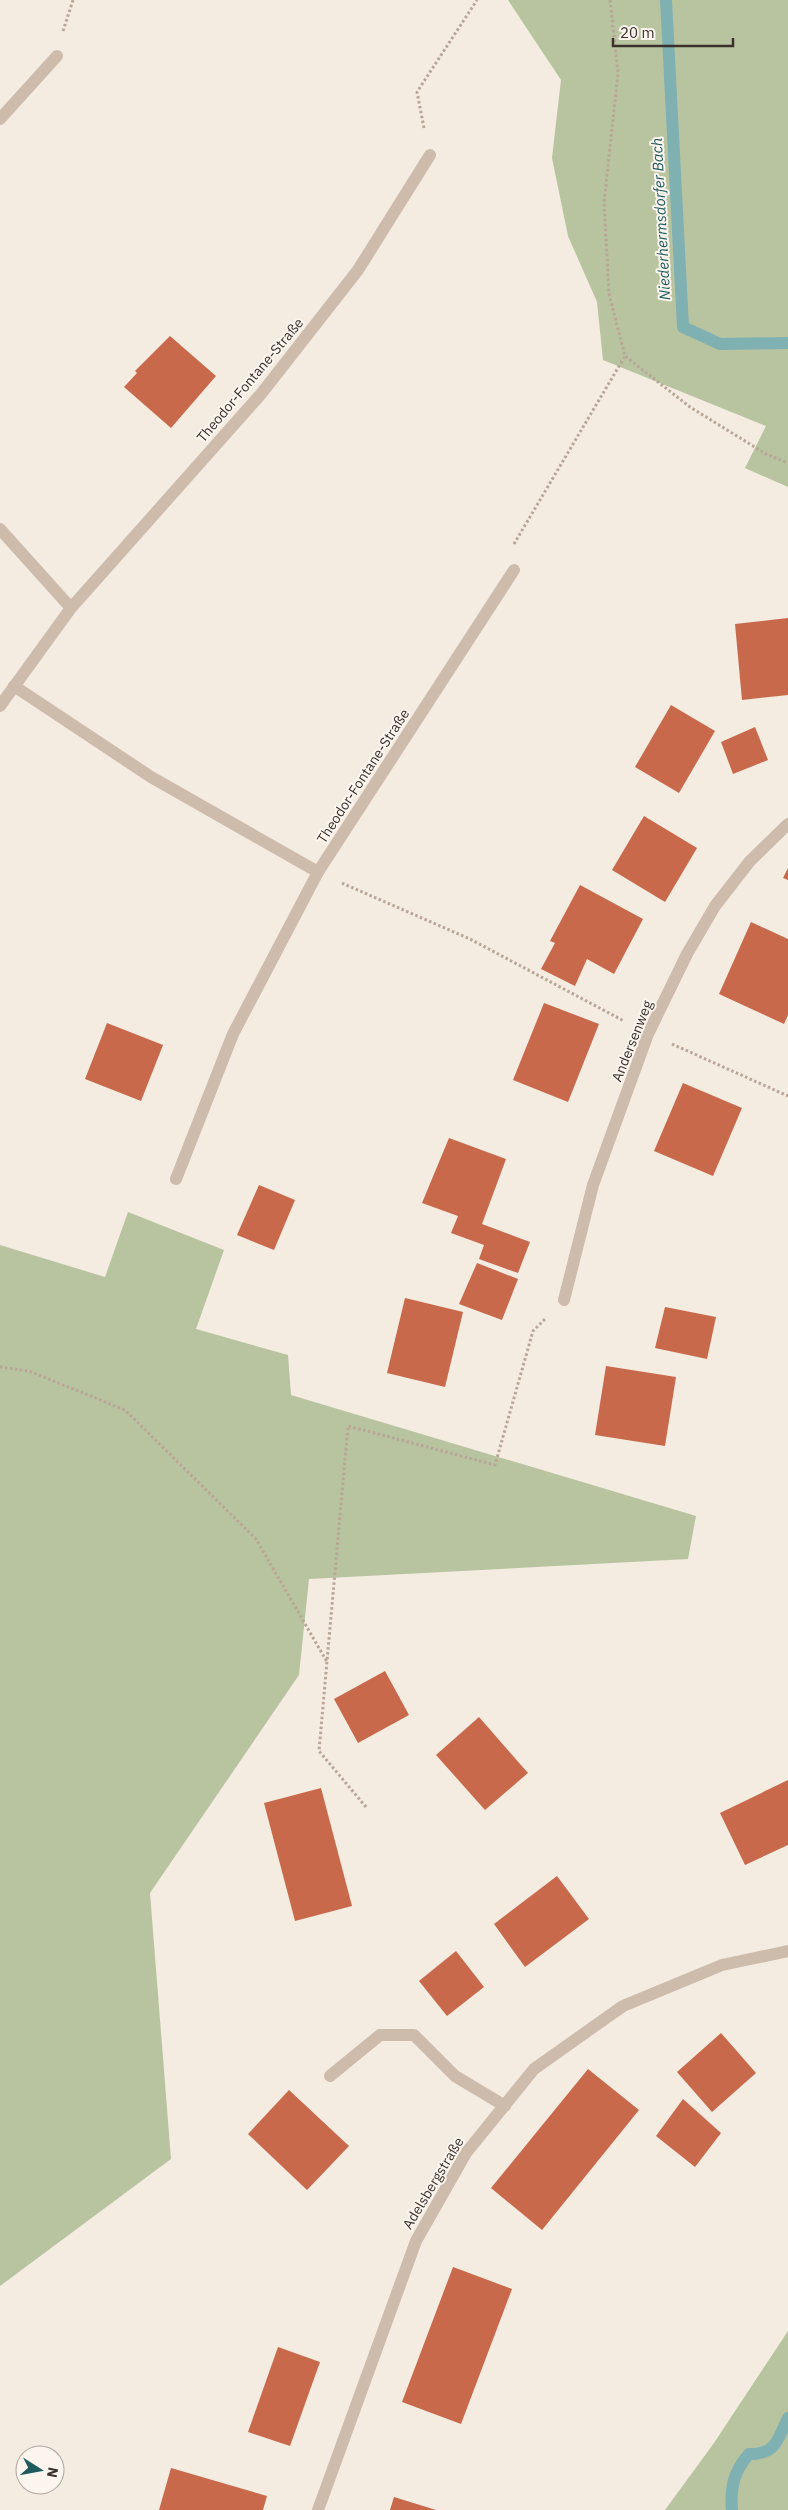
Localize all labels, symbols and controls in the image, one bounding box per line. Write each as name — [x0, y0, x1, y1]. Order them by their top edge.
scale bar — [613, 15, 733, 47]
text: 20 m — [620, 23, 655, 42]
water label: Niederhermsdorfer Bach — [647, 137, 674, 301]
street label: Theodor-Fontane-Straße — [193, 314, 308, 446]
street label: Theodor-Fontane-Straße — [313, 705, 413, 847]
street label: Andersenweg — [608, 997, 657, 1084]
street label: Adelsbergstraße — [398, 2133, 468, 2232]
north arrow — [15, 2445, 65, 2495]
text: N — [43, 2466, 63, 2479]

